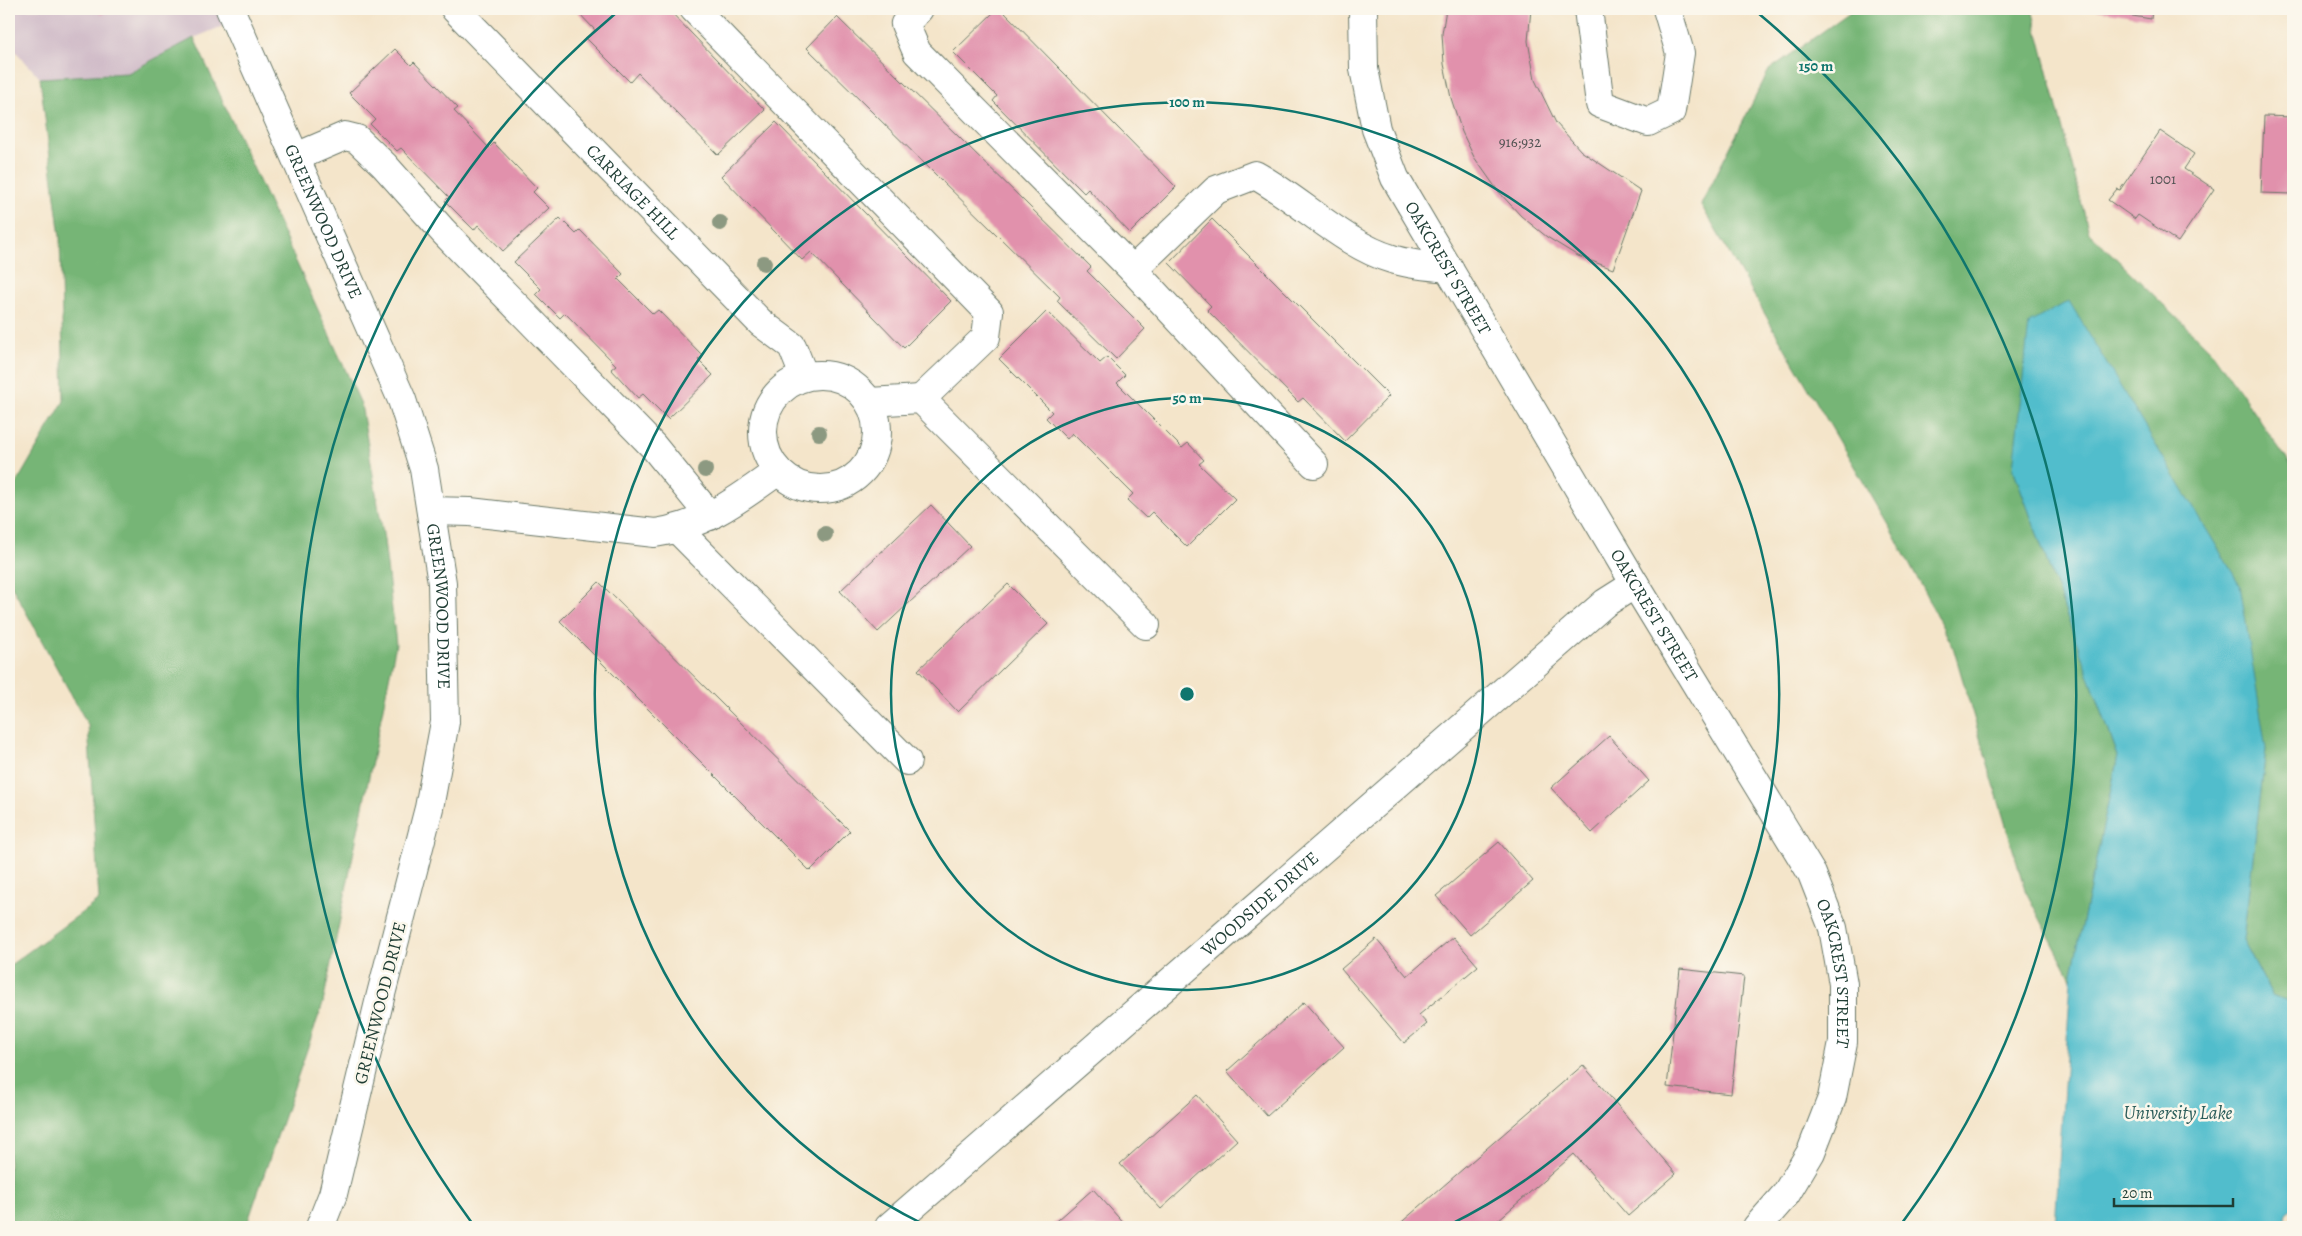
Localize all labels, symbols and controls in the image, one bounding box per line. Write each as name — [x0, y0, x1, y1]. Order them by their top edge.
text: 150 m — [1799, 56, 1834, 76]
text: 100 m — [1169, 92, 1205, 112]
house number: 916;932 — [1499, 132, 1541, 152]
street label: CARRIAGE HILL — [581, 139, 686, 245]
street label: GREENWOOD DRIVE — [279, 140, 368, 302]
house number: 1001 — [2150, 169, 2176, 189]
street label: OAKCREST STREET — [1399, 197, 1497, 339]
text: 50 m — [1172, 388, 1202, 408]
street label: GREENWOOD DRIVE — [421, 522, 456, 689]
street label: OAKCREST STREET — [1605, 544, 1704, 686]
centre of rings — [1178, 685, 1196, 703]
street label: WOODSIDE DRIVE — [1195, 846, 1324, 962]
street label: OAKCREST STREET — [1811, 895, 1856, 1050]
street label: GREENWOOD DRIVE — [348, 919, 412, 1087]
water label: University Lake — [2124, 1100, 2233, 1126]
scale bar — [2114, 1176, 2233, 1208]
text: 20 m — [2122, 1183, 2153, 1203]

